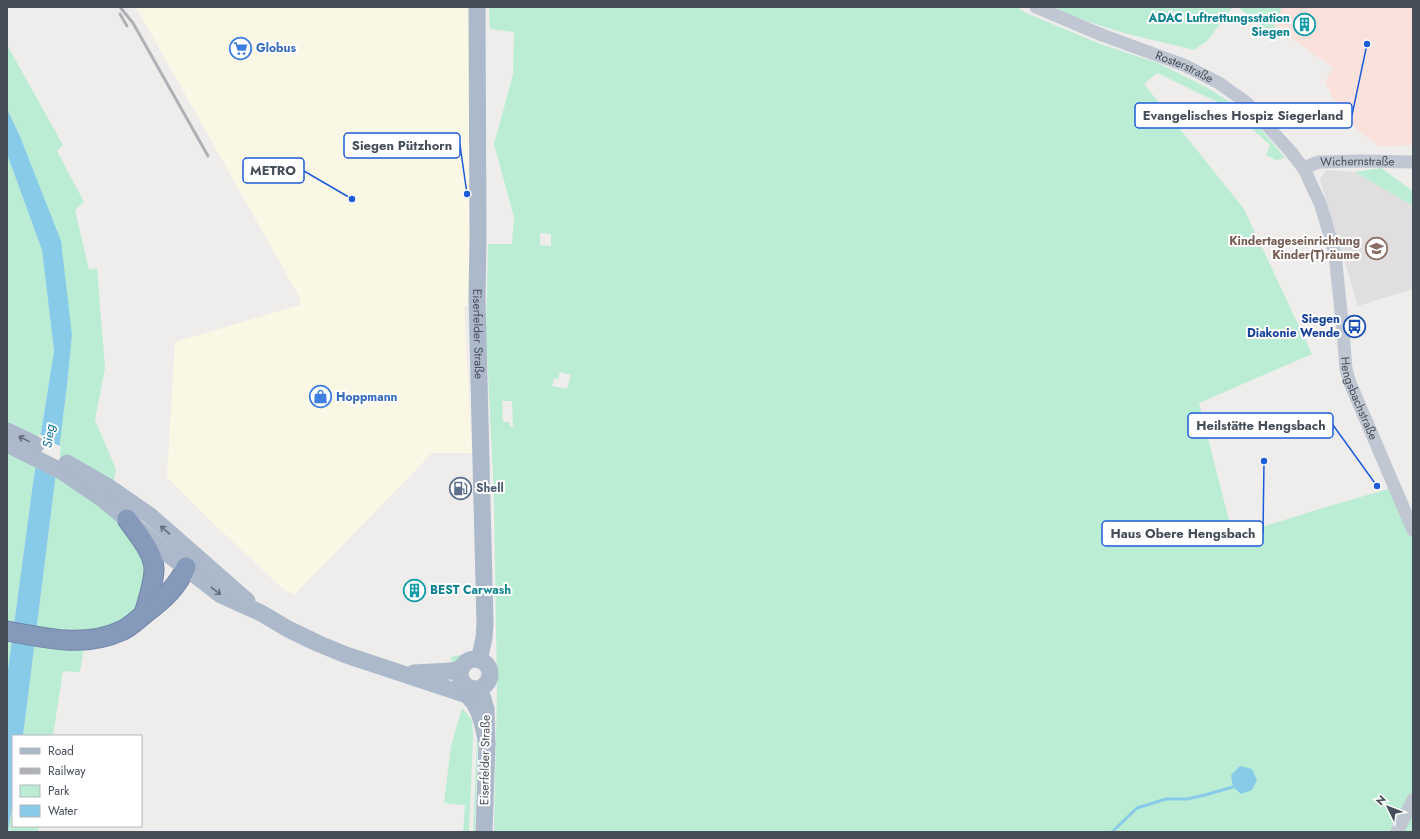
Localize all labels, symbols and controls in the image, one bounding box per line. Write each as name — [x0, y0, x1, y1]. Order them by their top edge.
place label: ADAC Luftrettungsstation Siegen — [1148, 9, 1290, 41]
building icon: ADAC Luftrettungsstation Siegen — [1292, 12, 1318, 38]
supermarket icon: Globus — [227, 35, 253, 61]
place label: Globus — [256, 39, 296, 57]
street label: Rosterstraße — [1153, 46, 1217, 88]
callout: Evangelisches Hospiz Siegerland — [1135, 103, 1352, 128]
text: Evangelisches Hospiz Siegerland — [1143, 106, 1343, 125]
callout: Siegen Pützhorn — [344, 133, 460, 158]
text: Siegen Pützhorn — [352, 136, 452, 155]
street label: Wichernstraße — [1320, 152, 1395, 171]
callout: METRO — [243, 158, 304, 183]
text: METRO — [250, 161, 296, 180]
place label: Kindertageseinrichtung Kinder(T)räume — [1229, 232, 1360, 264]
school or university icon: Kindertageseinrichtung Kinder(T)räume — [1363, 235, 1389, 261]
street label: Eiserfelder Straße — [468, 289, 488, 379]
place label: Siegen Diakonie Wende — [1247, 310, 1340, 342]
bus stop icon: Siegen Diakonie Wende — [1342, 313, 1368, 339]
street label: Hengsbachstraße — [1336, 356, 1382, 443]
shop icon: Hoppmann — [308, 384, 334, 410]
place label: Hoppmann — [336, 388, 398, 406]
callout: Heilstätte Hengsbach — [1188, 413, 1333, 438]
text: Heilstätte Hengsbach — [1196, 416, 1326, 435]
water label: Sieg — [37, 423, 60, 449]
one-way arrow — [19, 435, 31, 442]
fuel station icon: Shell — [448, 475, 474, 501]
place label: Shell — [476, 479, 504, 497]
callout: Haus Obere Hengsbach — [1102, 521, 1263, 546]
text: Haus Obere Hengsbach — [1110, 524, 1256, 543]
one-way arrow — [161, 526, 171, 535]
building icon: BEST Carwash — [402, 577, 428, 603]
place label: BEST Carwash — [430, 581, 511, 599]
one-way arrow — [211, 587, 222, 595]
street label: Eiserfelder Straße — [475, 715, 495, 805]
legend — [12, 735, 142, 827]
text: Road — [48, 742, 74, 760]
text: Railway — [48, 762, 86, 780]
text: Park — [48, 782, 70, 800]
north arrow — [1368, 787, 1408, 827]
text: N — [1372, 792, 1390, 809]
text: Water — [48, 802, 79, 820]

